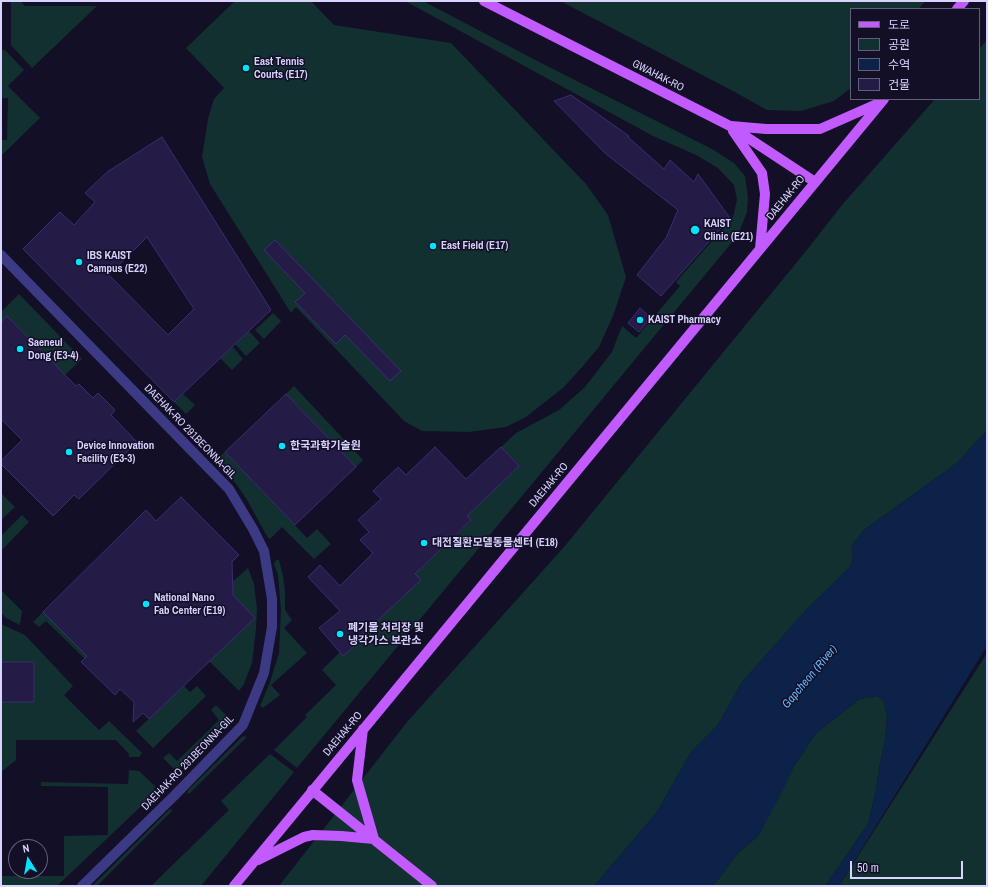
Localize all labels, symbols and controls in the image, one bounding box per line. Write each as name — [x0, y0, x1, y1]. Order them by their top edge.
legend — [850, 8, 980, 100]
text: 도로 — [888, 17, 910, 33]
text: 공원 — [888, 37, 910, 53]
place label: East Tennis Courts (E17) — [254, 55, 308, 81]
street label: GWAHAK-RO — [630, 57, 686, 95]
text: 수역 — [888, 57, 910, 73]
marker: East Tennis Courts (E17) — [241, 63, 251, 73]
text: 건물 — [888, 77, 910, 93]
street label: DAEHAK-RO — [764, 173, 808, 223]
place label: KAIST Clinic (E21) — [704, 217, 753, 243]
marker: KAIST Clinic (E21) — [689, 224, 701, 236]
place label: East Field (E17) — [441, 239, 508, 253]
marker: East Field (E17) — [428, 241, 438, 251]
place label: IBS KAIST Campus (E22) — [87, 249, 147, 275]
marker: IBS KAIST Campus (E22) — [74, 257, 84, 267]
place label: KAIST Pharmacy — [648, 313, 721, 327]
marker: KAIST Pharmacy — [635, 315, 645, 325]
place label: Saeneul Dong (E3-4) — [28, 336, 79, 362]
marker: Saeneul Dong (E3-4) — [15, 344, 25, 354]
street label: DAEHAK-RO 291BEONNA-GIL — [141, 382, 239, 482]
place label: Device Innovation Facility (E3-3) — [77, 439, 154, 465]
place label: 한국과학기술원 — [290, 439, 361, 453]
marker: 한국과학기술원 — [277, 441, 287, 451]
marker: Device Innovation Facility (E3-3) — [64, 447, 74, 457]
street label: DAEHAK-RO — [527, 460, 571, 510]
place label: 대전질환모델동물센터 (E18) — [432, 536, 558, 550]
marker: 대전질환모델동물센터 (E18) — [419, 538, 429, 548]
place label: National Nano Fab Center (E19) — [154, 591, 225, 617]
marker: National Nano Fab Center (E19) — [141, 599, 151, 609]
place label: 폐기물 처리장 및 냉각가스 보관소 — [348, 621, 424, 647]
marker: 폐기물 처리장 및 냉각가스 보관소 — [335, 629, 345, 639]
water label: Gapcheon (River) — [779, 642, 841, 712]
street label: DAEHAK-RO — [321, 709, 365, 759]
street label: DAEHAK-RO 291BEONNA-GIL — [139, 713, 237, 813]
north arrow — [8, 839, 48, 879]
text: N — [21, 841, 30, 856]
scale bar — [852, 853, 965, 879]
text: 50 m — [857, 860, 879, 876]

